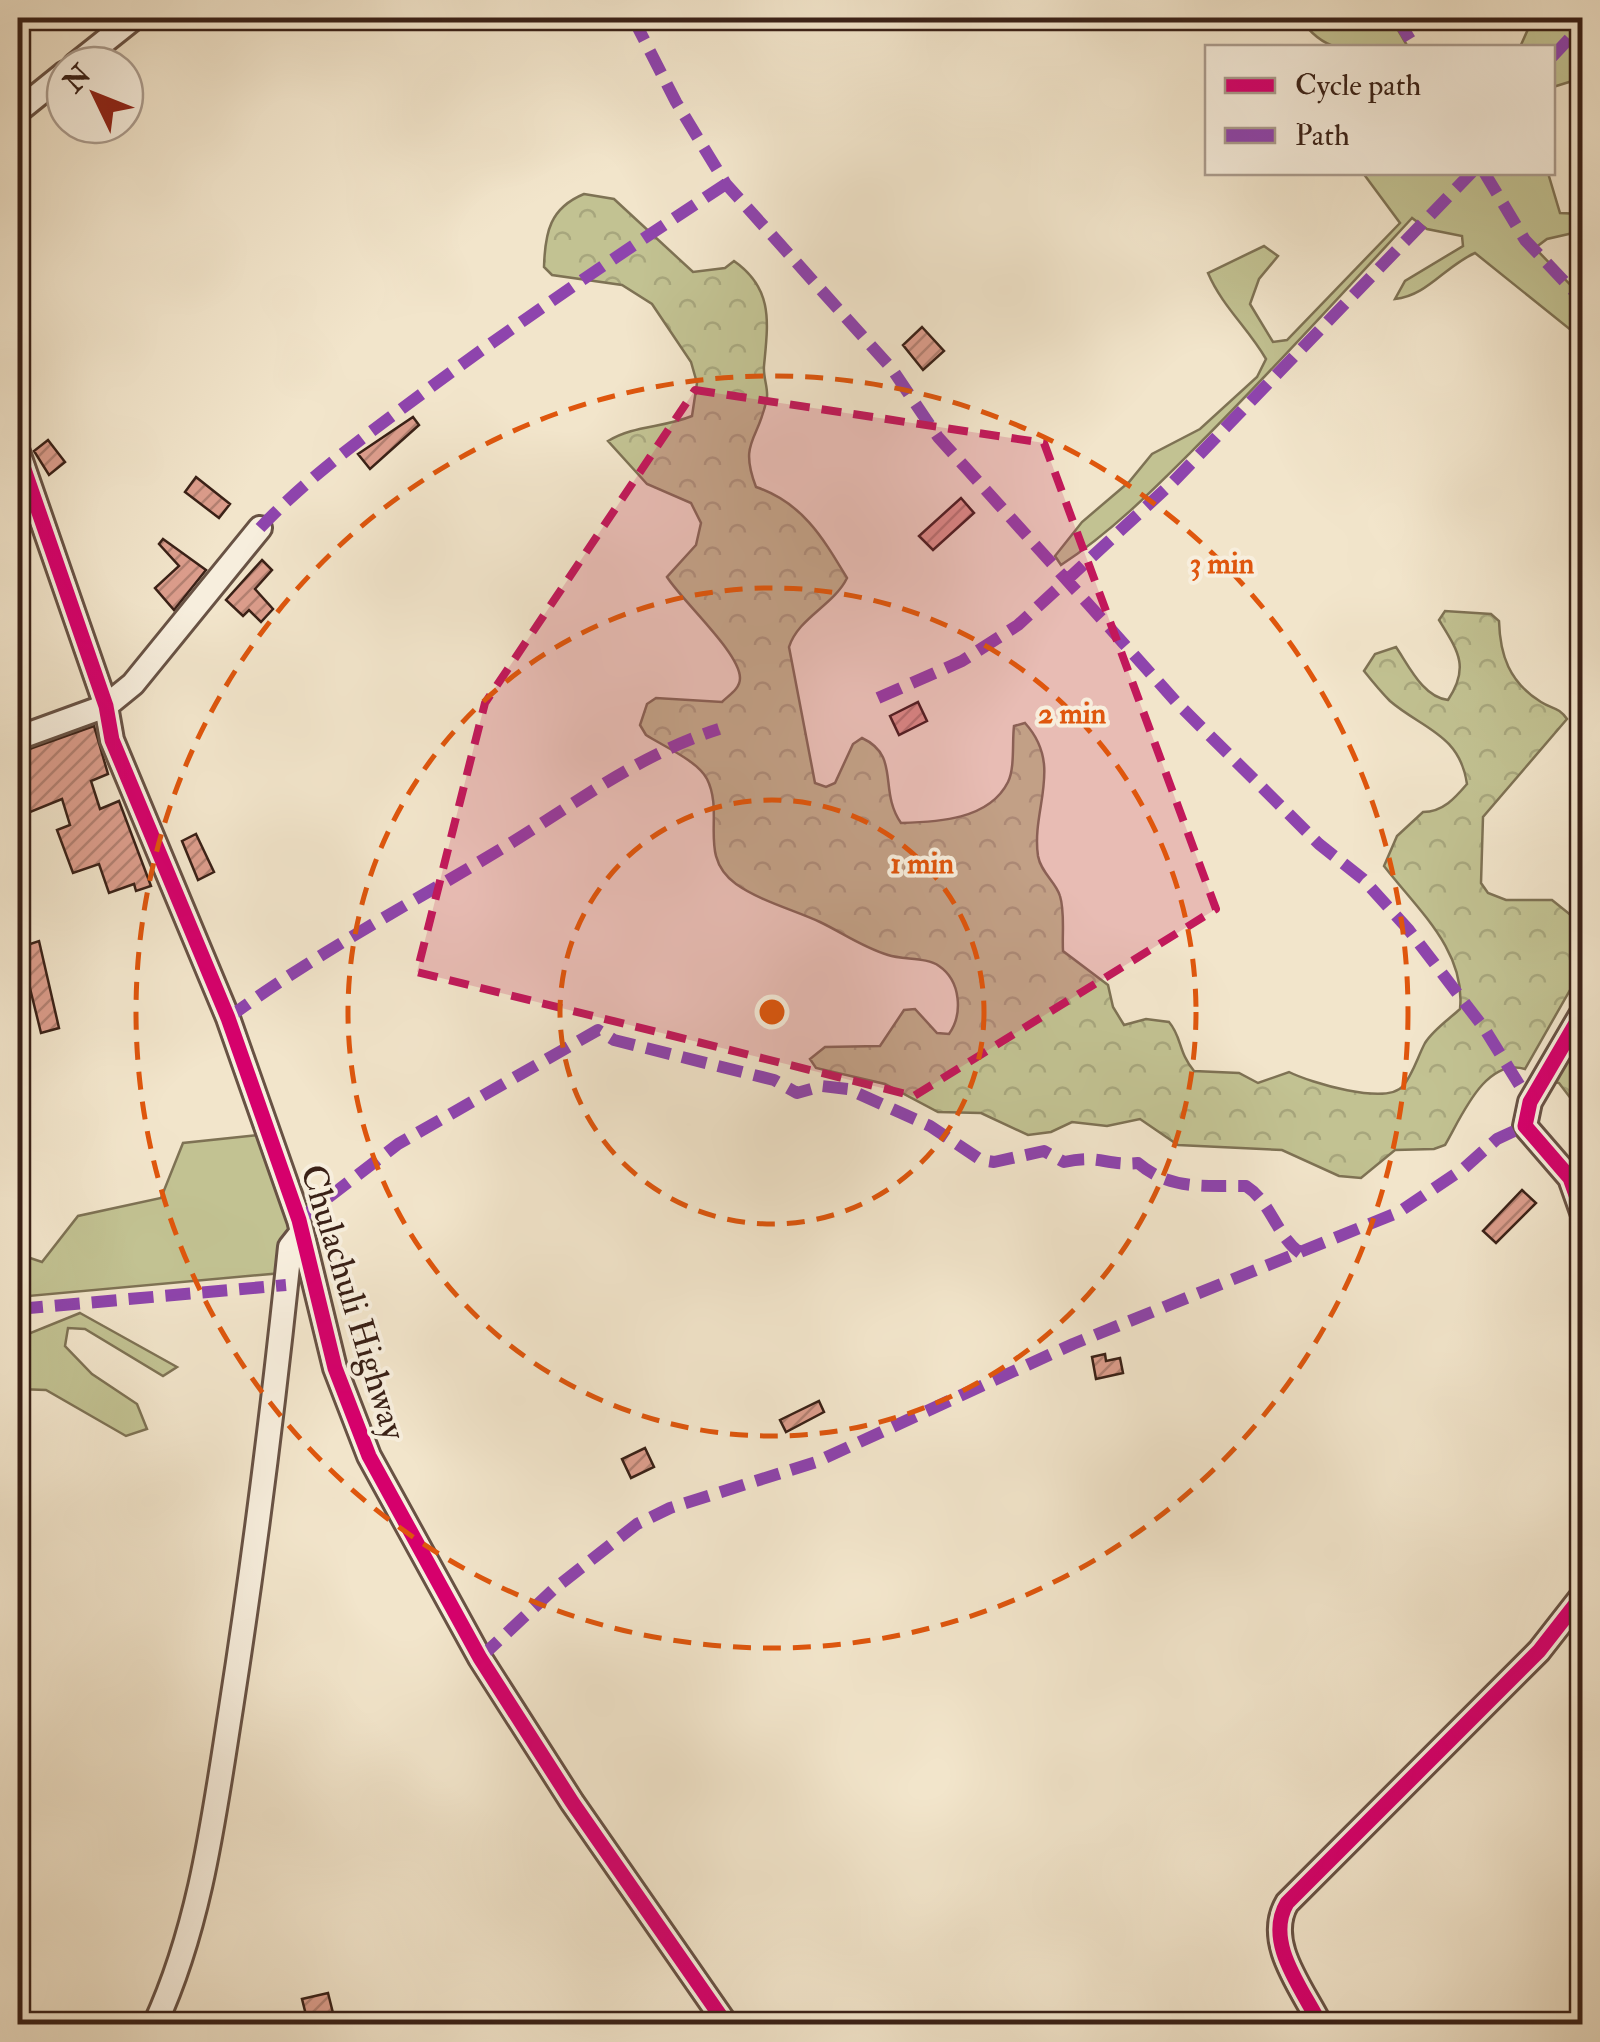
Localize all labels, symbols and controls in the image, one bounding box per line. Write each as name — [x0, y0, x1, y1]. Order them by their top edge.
north arrow — [45, 45, 145, 145]
legend — [1205, 45, 1555, 175]
text: N — [56, 57, 100, 101]
text: Cycle path — [1295, 67, 1421, 104]
text: Path — [1295, 117, 1350, 154]
text: 3 min — [1190, 545, 1255, 582]
text: 2 min — [1038, 695, 1107, 732]
text: 1 min — [890, 845, 954, 882]
centre of rings — [754, 994, 790, 1030]
street label: Chulachuli Highway — [290, 1159, 416, 1446]

